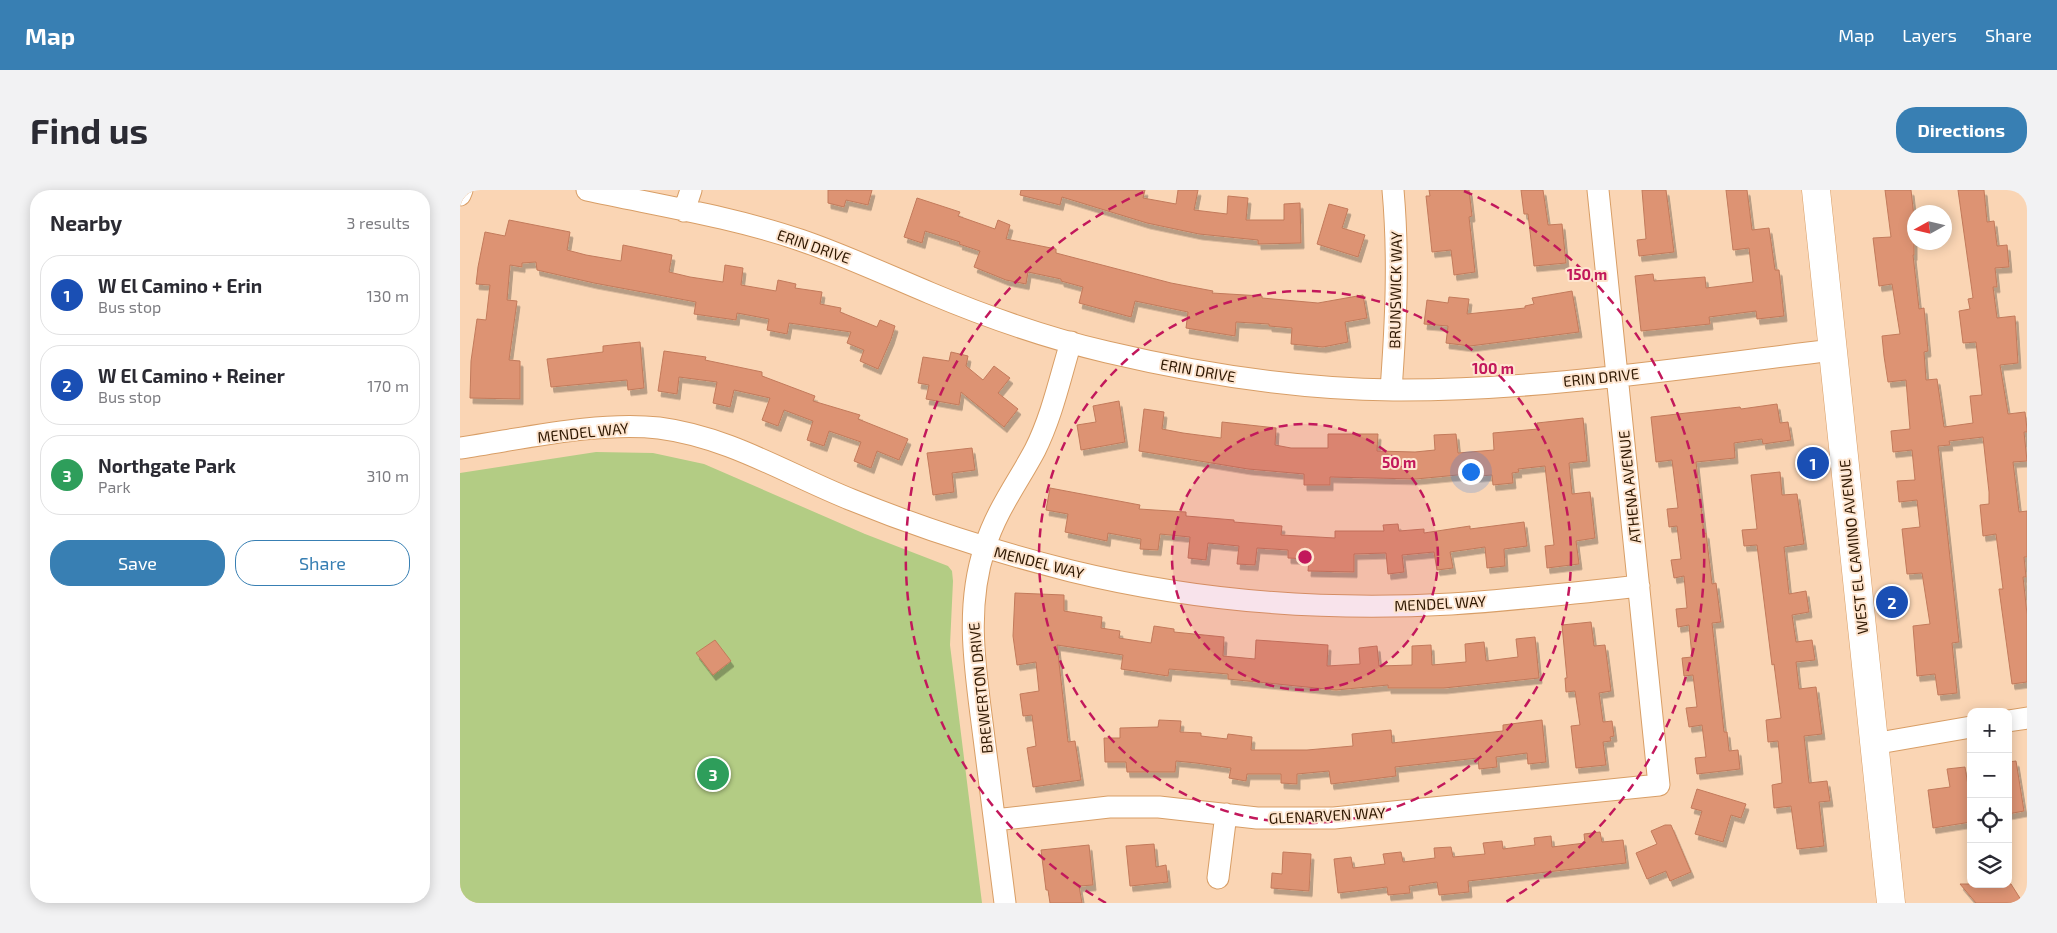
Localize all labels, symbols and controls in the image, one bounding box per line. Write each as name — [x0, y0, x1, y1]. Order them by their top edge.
text: Map — [25, 21, 75, 50]
text: Map — [1838, 24, 1874, 46]
text: Layers — [1902, 24, 1957, 46]
text: Share — [1985, 24, 2032, 46]
button: Directions — [1896, 107, 2027, 153]
text: Find us — [30, 109, 148, 151]
north arrow — [1907, 205, 1952, 250]
text: Nearby — [50, 210, 122, 235]
text: 3 results — [347, 213, 410, 232]
street label: ERIN DRIVE — [775, 225, 853, 267]
street label: BRUNSWICK WAY — [1385, 231, 1405, 349]
text: 150 m — [1567, 265, 1607, 283]
text: W El Camino + Erin — [98, 274, 262, 297]
text: 1 — [64, 286, 70, 305]
text: 130 m — [367, 286, 409, 305]
text: Bus stop — [98, 297, 161, 316]
street label: ERIN DRIVE — [1159, 355, 1237, 385]
text: 100 m — [1472, 359, 1514, 377]
text: W El Camino + Reiner — [98, 364, 285, 387]
street label: ERIN DRIVE — [1562, 364, 1640, 390]
text: 2 — [62, 376, 72, 395]
text: 170 m — [367, 376, 409, 395]
text: Bus stop — [98, 387, 161, 406]
street label: MENDEL WAY — [536, 418, 630, 446]
street label: ATHENA AVENUE — [1614, 430, 1644, 544]
pin: 1 — [1797, 444, 1829, 482]
text: 50 m — [1382, 453, 1416, 471]
text: Northgate Park — [98, 454, 236, 477]
your location — [1458, 459, 1484, 485]
street label: WEST EL CAMINO AVENUE — [1835, 459, 1871, 635]
text: 3 — [62, 466, 72, 485]
text: 310 m — [367, 466, 409, 485]
text: Park — [98, 477, 131, 496]
button: Save — [50, 540, 225, 586]
button: Share — [235, 540, 410, 586]
street label: MENDEL WAY — [992, 542, 1086, 582]
centre of rings — [1296, 548, 1314, 566]
pin: 2 — [1876, 583, 1908, 621]
street label: MENDEL WAY — [1394, 592, 1487, 614]
street label: BREWERTON DRIVE — [964, 621, 996, 755]
map controls — [1967, 708, 2012, 888]
button: + — [1967, 708, 2012, 753]
button: − — [1967, 753, 2012, 798]
pin: 3 — [697, 755, 729, 793]
button: locate — [1967, 798, 2012, 843]
street label: GLENARVEN WAY — [1268, 803, 1386, 827]
button: layers — [1967, 843, 2012, 888]

